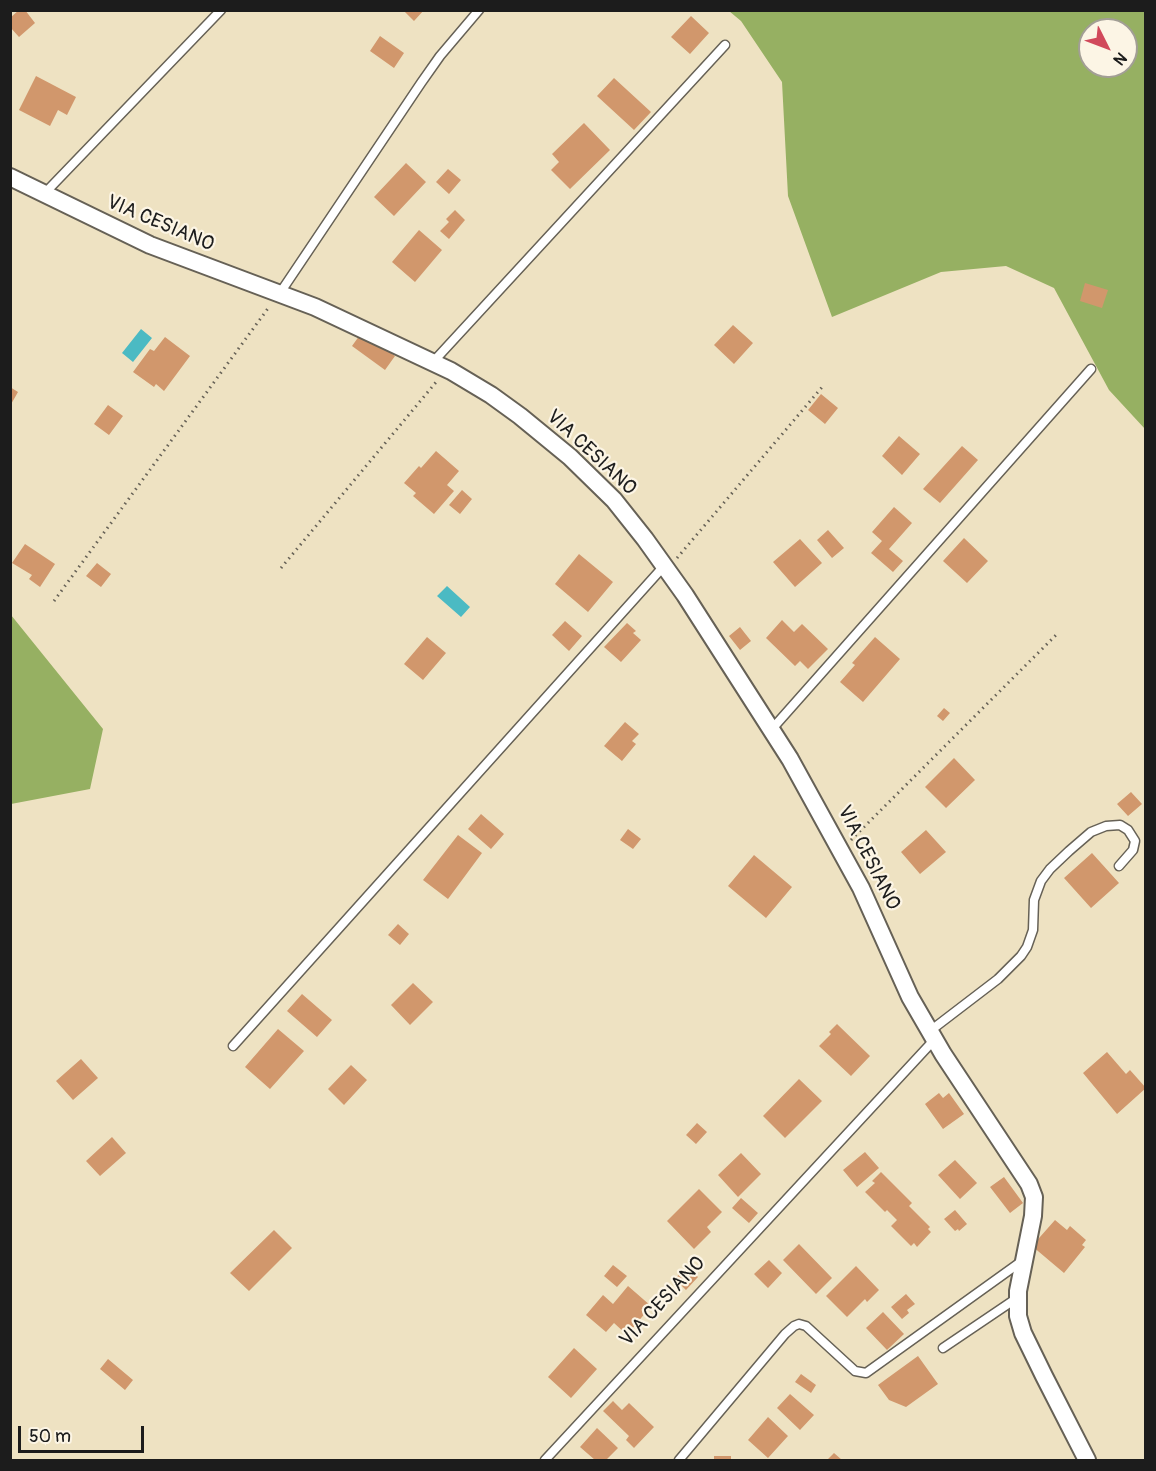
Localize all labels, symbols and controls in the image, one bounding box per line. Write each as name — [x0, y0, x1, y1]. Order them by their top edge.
north arrow — [1078, 18, 1138, 78]
text: N — [1109, 48, 1131, 69]
street label: VIA CESIANO — [103, 191, 217, 257]
street label: VIA CESIANO — [541, 405, 641, 501]
street label: VIA CESIANO — [831, 802, 905, 914]
street label: VIA CESIANO — [615, 1252, 711, 1352]
scale bar — [21, 1414, 147, 1452]
text: 50 m — [29, 1425, 71, 1448]

